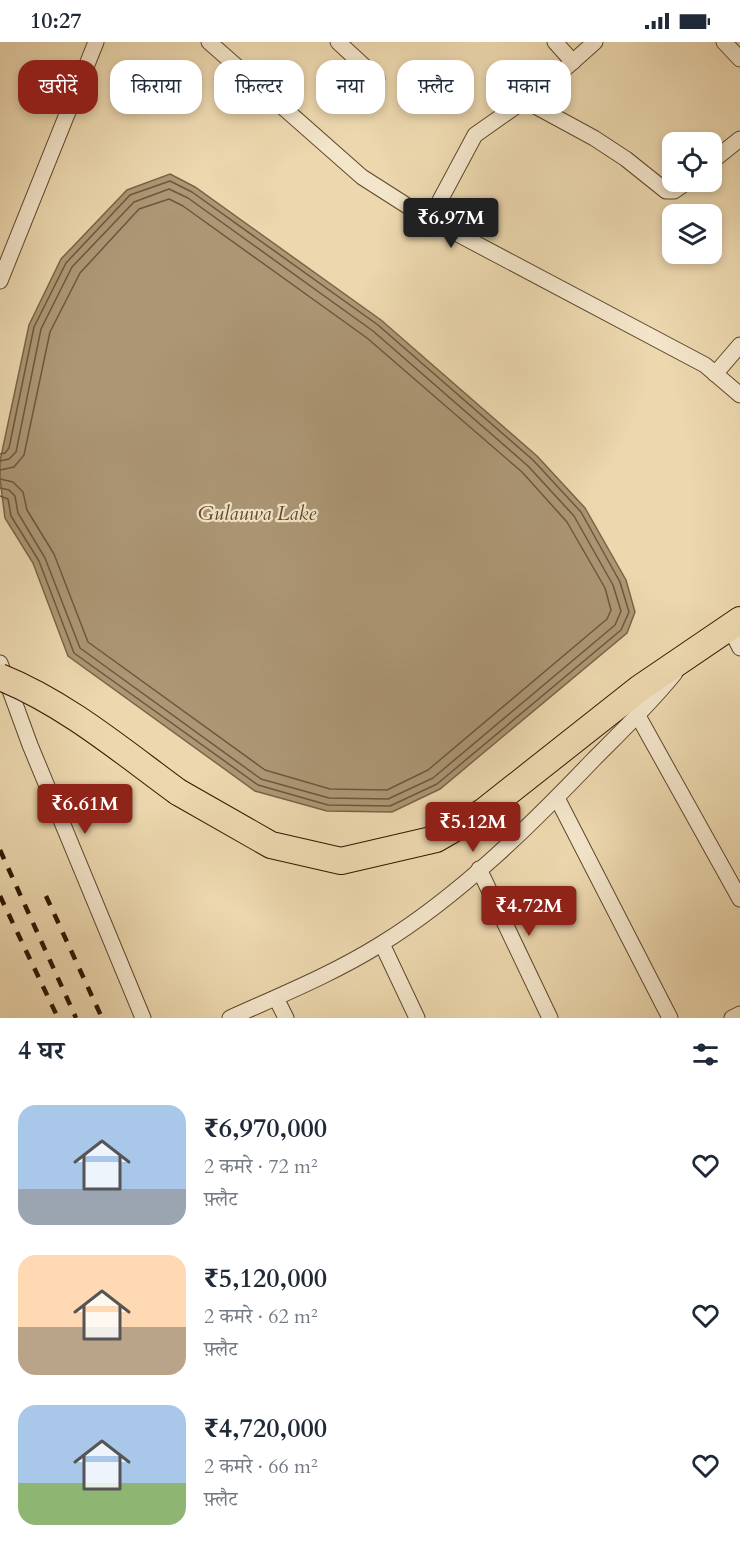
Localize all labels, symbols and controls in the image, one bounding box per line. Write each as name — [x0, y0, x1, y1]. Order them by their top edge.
text: 10:27 — [30, 6, 81, 36]
chip: खरीदें — [18, 60, 98, 114]
chip: किराया — [110, 60, 202, 114]
chip: फ़िल्टर — [214, 60, 304, 114]
chip: नया — [316, 60, 385, 114]
chip: फ़्लैट — [397, 60, 474, 114]
chip: मकान — [486, 60, 571, 114]
map controls — [662, 132, 722, 264]
button: locate — [662, 132, 722, 192]
pin: ₹6.97M — [402, 198, 500, 249]
text: ₹6.97M — [417, 204, 485, 231]
button: layers — [662, 204, 722, 264]
water label: Gulauwa Lake — [198, 500, 316, 527]
pin: ₹6.61M — [36, 784, 134, 835]
text: ₹6.61M — [51, 790, 119, 817]
pin: ₹5.12M — [424, 802, 522, 853]
text: ₹5.12M — [439, 808, 507, 835]
pin: ₹4.72M — [480, 886, 578, 937]
text: ₹4.72M — [495, 892, 563, 919]
text: 4 घर — [18, 1033, 64, 1068]
icon: filters — [689, 1038, 722, 1071]
text: ₹6,970,000 — [204, 1111, 327, 1146]
icon: home — [66, 1129, 138, 1201]
icon: heart — [689, 1149, 722, 1182]
text: 2 कमरे · 72 m² — [204, 1153, 318, 1180]
text: फ़्लैट — [204, 1186, 237, 1213]
text: ₹5,120,000 — [204, 1261, 327, 1296]
icon: home — [66, 1279, 138, 1351]
icon: heart — [689, 1299, 722, 1332]
text: 2 कमरे · 62 m² — [204, 1303, 318, 1330]
text: फ़्लैट — [204, 1336, 237, 1363]
text: ₹4,720,000 — [204, 1411, 327, 1446]
icon: home — [66, 1429, 138, 1501]
icon: heart — [689, 1449, 722, 1482]
text: 2 कमरे · 66 m² — [204, 1453, 318, 1480]
text: फ़्लैट — [204, 1486, 237, 1513]

